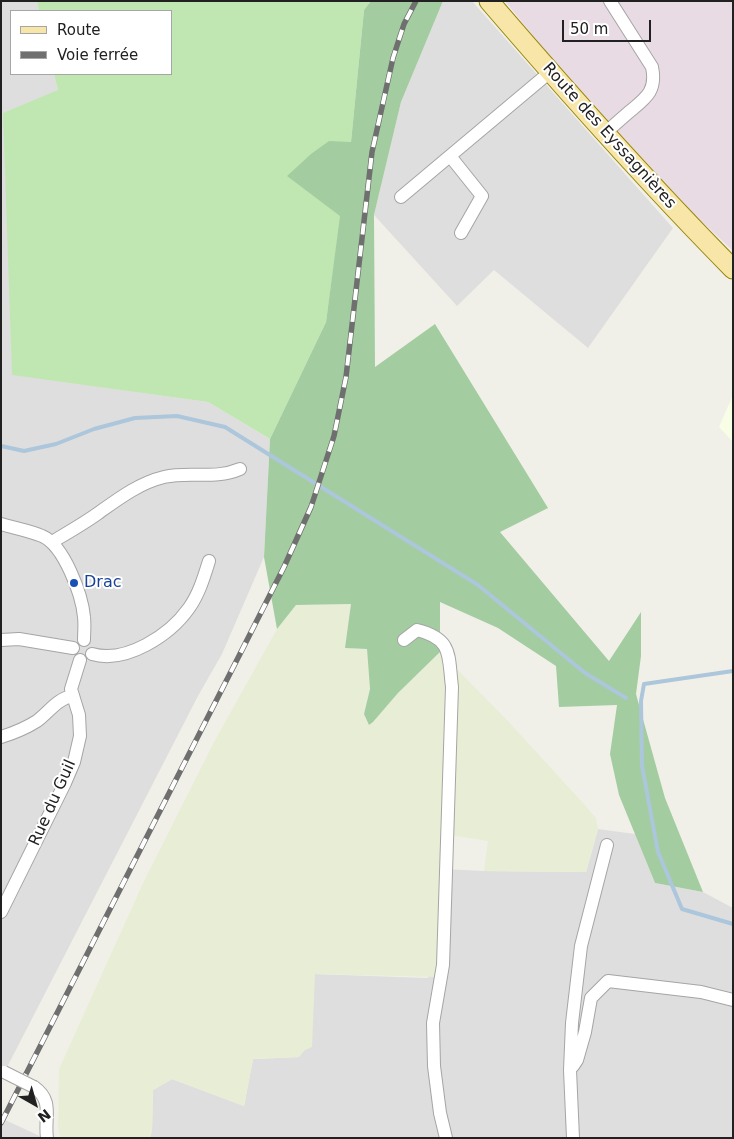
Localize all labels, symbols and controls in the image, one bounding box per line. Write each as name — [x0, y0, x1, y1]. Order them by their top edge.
legend — [10, 10, 172, 75]
scale bar — [564, 10, 653, 42]
text: 50 m — [570, 20, 608, 38]
text: Route — [57, 21, 101, 39]
text: Voie ferrée — [57, 46, 138, 64]
street label: Route des Eyssagnières — [538, 59, 680, 213]
place label: Drac — [84, 573, 122, 593]
marker: Drac — [68, 577, 80, 589]
street label: Rue du Guil — [25, 757, 81, 849]
north arrow — [10, 1079, 60, 1129]
text: N — [35, 1106, 54, 1126]

